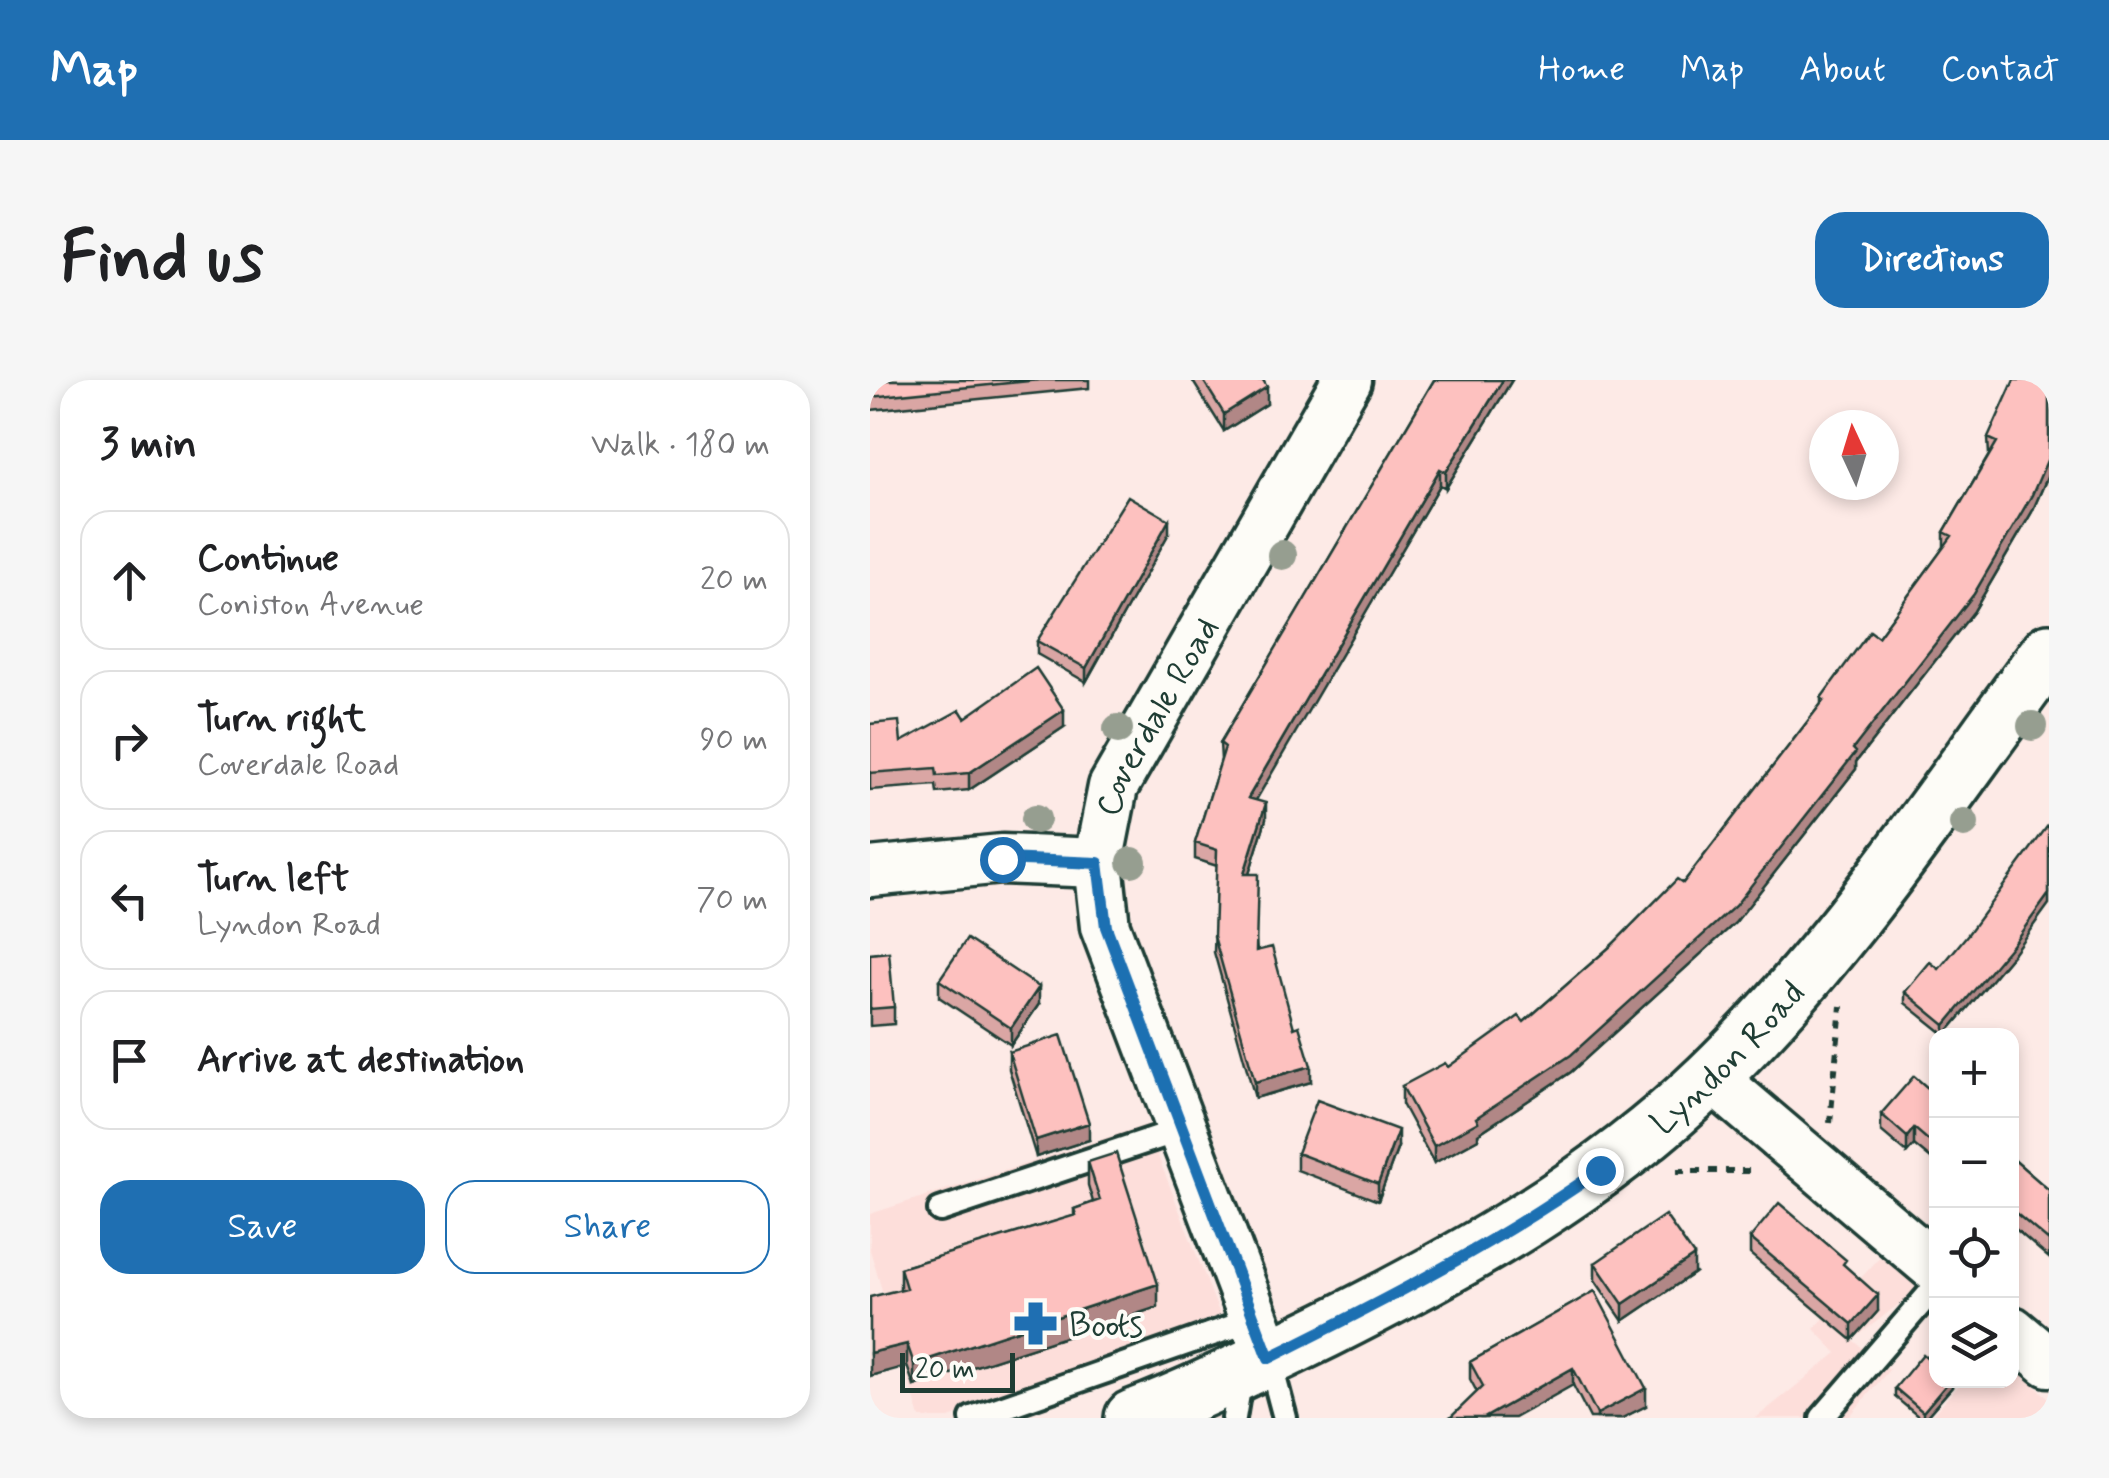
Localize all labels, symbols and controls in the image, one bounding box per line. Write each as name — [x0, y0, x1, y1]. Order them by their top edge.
text: Map — [50, 39, 138, 102]
text: Home — [1538, 47, 1625, 93]
text: Map — [1680, 47, 1744, 93]
text: About — [1799, 47, 1886, 93]
text: Contact — [1941, 47, 2059, 93]
button: Directions — [1815, 212, 2049, 308]
text: Find us — [60, 214, 264, 306]
north arrow — [1809, 410, 1899, 500]
text: 3 min — [100, 418, 197, 473]
text: Walk · 180 m — [591, 424, 770, 466]
text: Continue — [197, 535, 339, 584]
icon: ahead — [102, 553, 157, 608]
text: 20 m — [700, 559, 768, 601]
text: Coniston Avenue — [197, 584, 424, 626]
street label: Coverdale Road — [1087, 610, 1231, 820]
text: Turn right — [197, 695, 366, 744]
icon: right — [102, 713, 157, 768]
text: 90 m — [700, 719, 768, 761]
text: Coverdale Road — [197, 744, 399, 786]
route start — [980, 837, 1026, 883]
text: Turn left — [197, 855, 349, 904]
icon: left — [102, 873, 157, 928]
text: 70 m — [696, 879, 768, 921]
text: Lyndon Road — [197, 904, 381, 946]
street label: Lyndon Road — [1641, 972, 1816, 1146]
map controls — [1929, 1028, 2019, 1388]
button: + — [1929, 1028, 2019, 1118]
icon: arrive — [102, 1033, 157, 1088]
text: Arrive at destination — [197, 1036, 524, 1085]
button: − — [1929, 1118, 2019, 1208]
route end — [1578, 1148, 1624, 1194]
button: Save — [100, 1180, 425, 1274]
button: Share — [445, 1180, 770, 1274]
button: locate — [1929, 1208, 2019, 1298]
button: layers — [1929, 1298, 2019, 1388]
pharmacy icon: Boots — [1012, 1300, 1060, 1348]
place label: Boots — [1069, 1303, 1143, 1349]
scale bar — [900, 1348, 1015, 1393]
text: 20 m — [915, 1352, 975, 1389]

